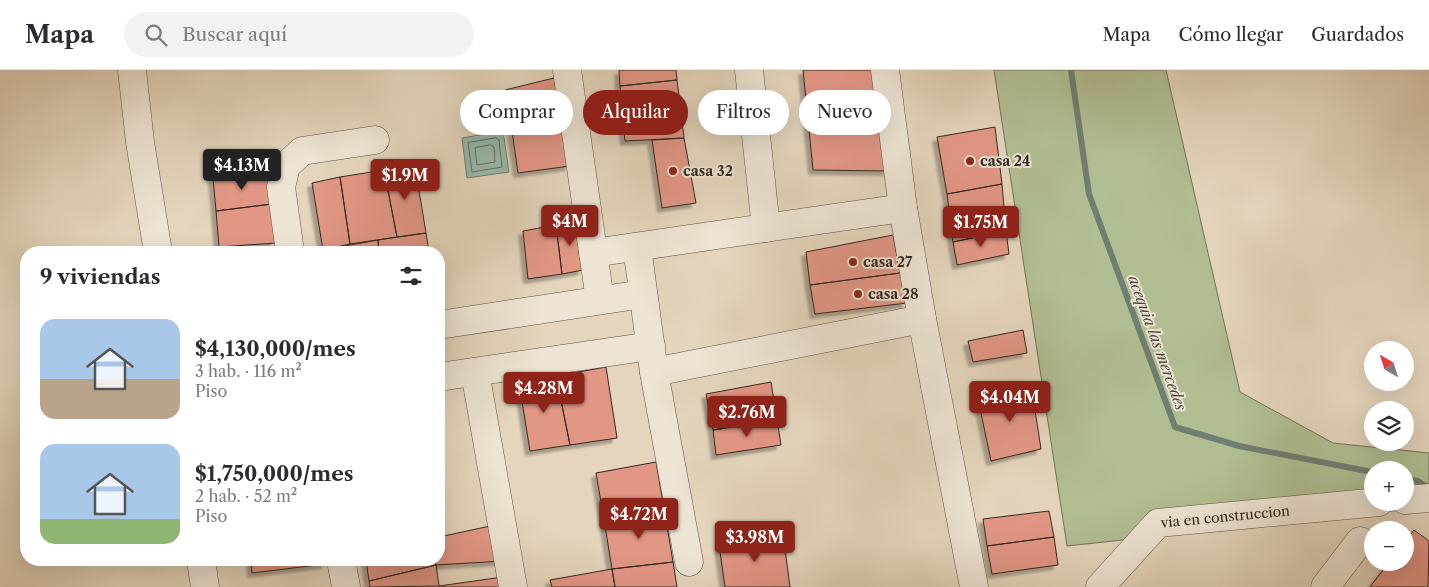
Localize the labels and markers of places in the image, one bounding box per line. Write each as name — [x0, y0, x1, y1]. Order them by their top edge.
pin: $4.13M — [201, 148, 283, 191]
place label: casa 24 — [980, 152, 1030, 170]
marker: casa 24 — [964, 155, 976, 167]
pin: $1.9M — [370, 158, 440, 201]
place label: casa 32 — [683, 162, 733, 180]
marker: casa 32 — [667, 165, 679, 177]
pin: $4M — [546, 204, 594, 247]
pin: $1.75M — [940, 206, 1022, 248]
place label: casa 27 — [863, 253, 913, 271]
marker: casa 27 — [847, 256, 859, 268]
place label: casa 28 — [868, 285, 919, 303]
marker: casa 28 — [852, 288, 864, 300]
pin: $4.28M — [503, 372, 585, 414]
pin: $4.04M — [969, 380, 1051, 423]
pin: $2.76M — [706, 396, 788, 438]
pin: $4.72M — [598, 498, 680, 540]
pin: $3.98M — [714, 520, 796, 563]

